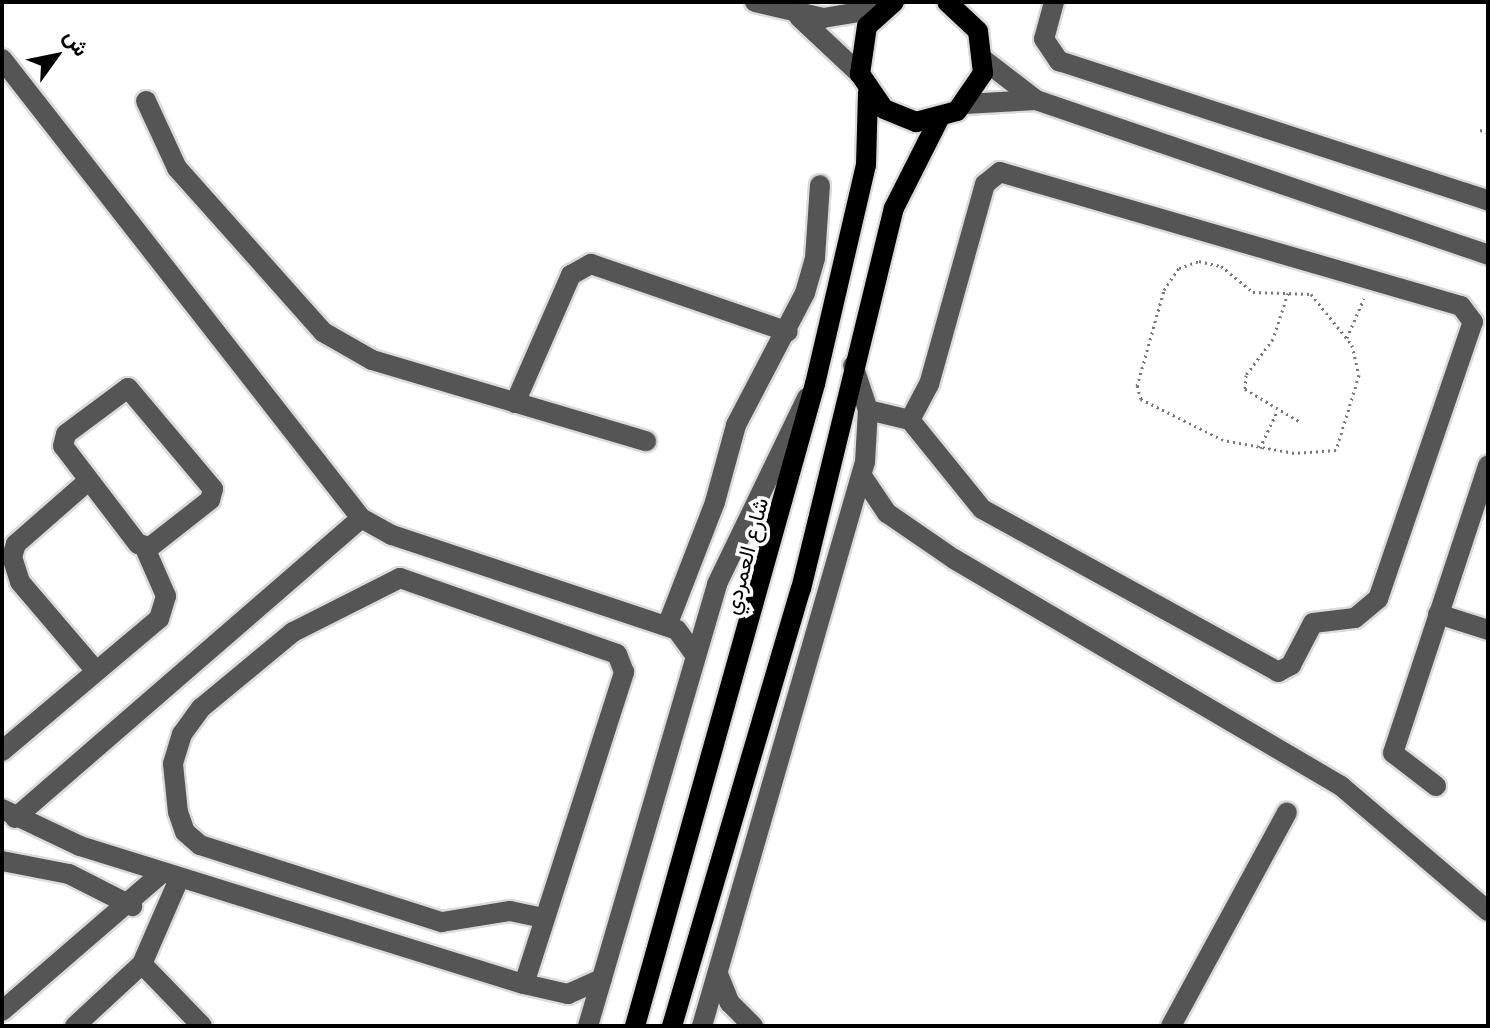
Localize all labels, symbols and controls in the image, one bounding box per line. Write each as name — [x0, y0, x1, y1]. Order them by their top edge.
north arrow — [16, 16, 96, 96]
text: ش — [58, 24, 95, 61]
street label: شارع العمردي — [718, 495, 774, 617]

